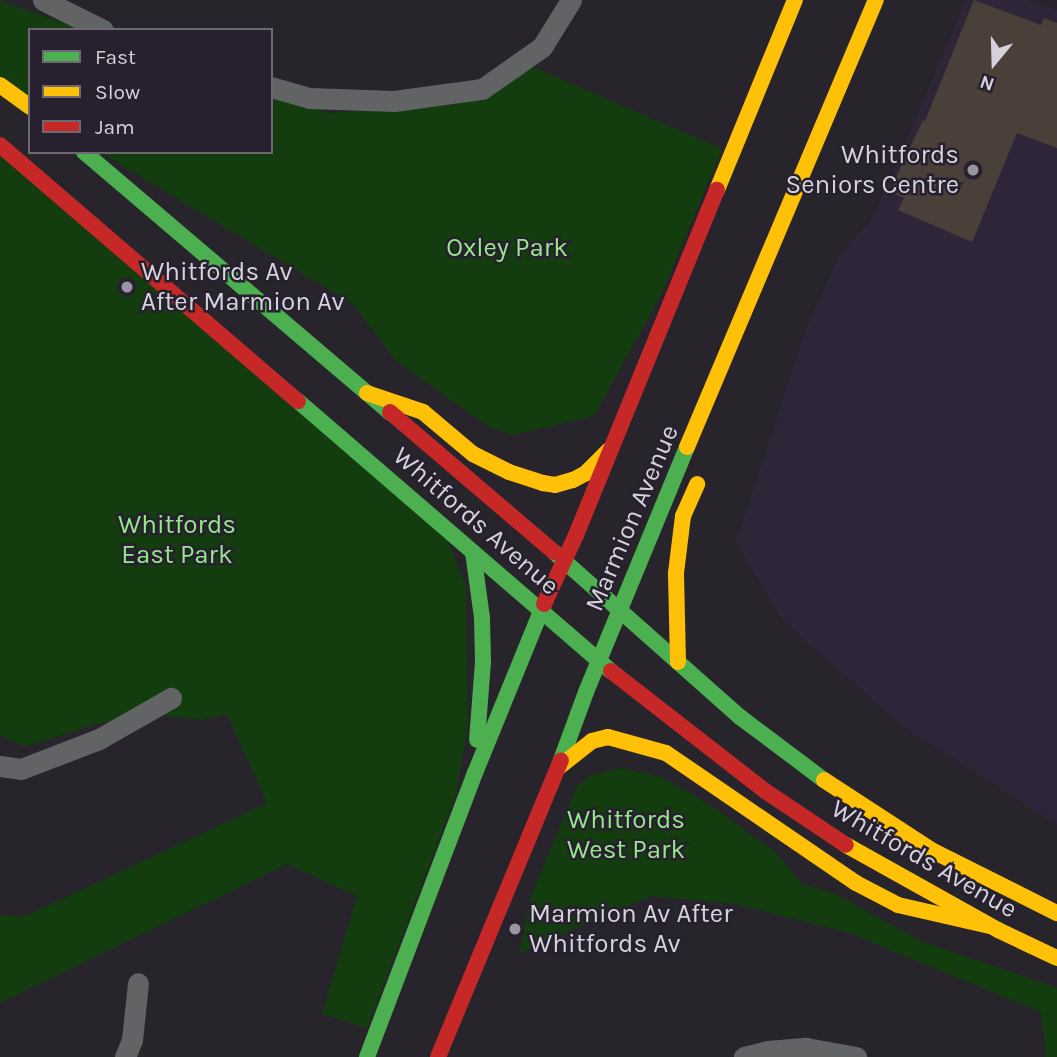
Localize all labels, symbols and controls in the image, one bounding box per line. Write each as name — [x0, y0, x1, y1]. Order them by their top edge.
legend — [28, 28, 273, 154]
north arrow — [959, 28, 1029, 98]
text: Fast — [95, 45, 136, 69]
text: N — [977, 70, 997, 95]
text: Slow — [95, 80, 140, 104]
text: Jam — [95, 115, 135, 139]
place label: Whitfords Seniors Centre — [786, 139, 959, 200]
marker: Whitfords Seniors Centre — [965, 162, 981, 178]
park label: Oxley Park — [446, 232, 568, 264]
place label: Whitfords Av After Marmion Av — [141, 256, 345, 318]
marker: Whitfords Av After Marmion Av — [119, 279, 135, 295]
street label: Marmion Avenue — [579, 420, 685, 616]
street label: Whitfords Avenue — [387, 440, 565, 602]
park label: Whitfords East Park — [118, 509, 236, 570]
street label: Whitfords Avenue — [825, 793, 1023, 925]
park label: Whitfords West Park — [567, 804, 685, 866]
place label: Marmion Av After Whitfords Av — [529, 898, 733, 960]
marker: Marmion Av After Whitfords Av — [507, 921, 523, 937]

